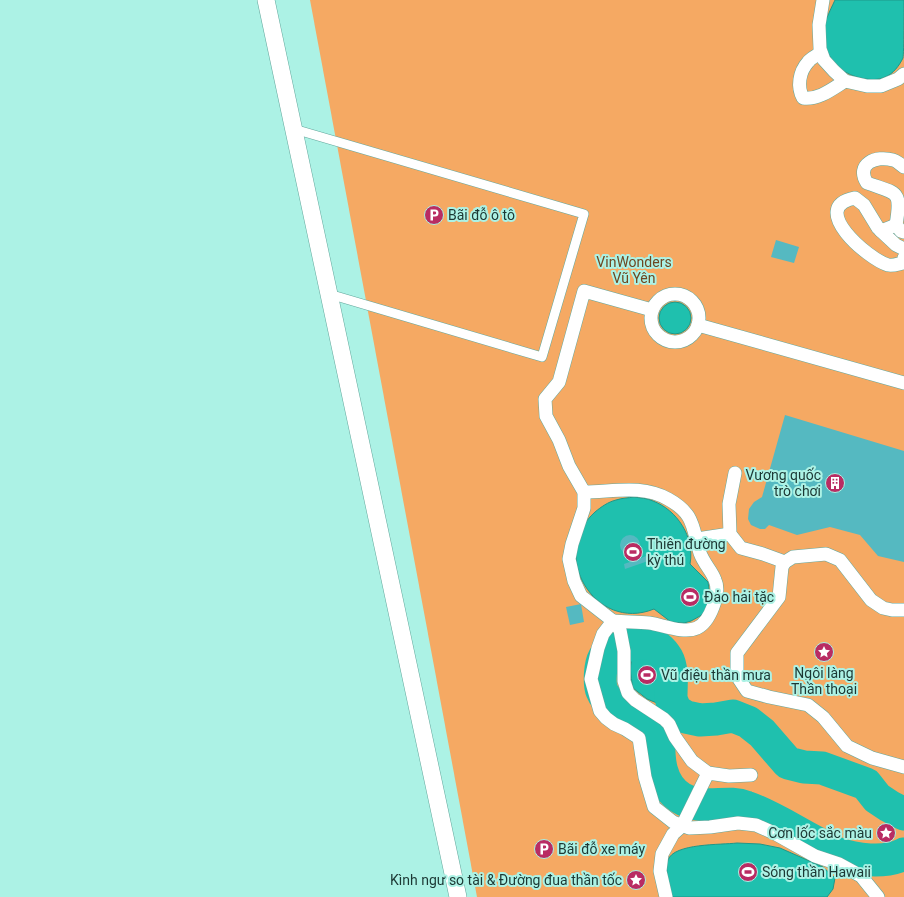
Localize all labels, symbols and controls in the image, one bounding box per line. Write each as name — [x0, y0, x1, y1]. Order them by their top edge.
parking icon: Bãi đỗ ô tô — [423, 204, 445, 226]
place label: Bãi đỗ ô tô — [448, 207, 515, 223]
park label: VinWonders Vũ Yên — [596, 254, 672, 286]
place label: Vương quốc trò chơi — [746, 467, 821, 499]
building icon: Vương quốc trò chơi — [824, 472, 846, 494]
place label: Thiên đường kỳ thú — [647, 536, 726, 568]
sports icon: Thiên đường kỳ thú — [622, 541, 644, 563]
sports icon: Đảo hải tặc — [679, 586, 701, 608]
place label: Đảo hải tặc — [704, 589, 774, 605]
place icon: Ngôi làng Thần thoại — [813, 641, 835, 663]
sports icon: Vũ điệu thần mưa — [636, 664, 658, 686]
place label: Ngôi làng Thần thoại — [791, 665, 857, 697]
place label: Vũ điệu thần mưa — [661, 667, 771, 683]
place icon: Cơn lốc sắc màu — [875, 822, 897, 844]
place label: Cơn lốc sắc màu — [768, 825, 872, 841]
parking icon: Bãi đỗ xe máy — [533, 838, 555, 860]
place label: Bãi đỗ xe máy — [558, 841, 646, 857]
sports icon: Sóng thần Hawaii — [737, 861, 759, 883]
place label: Sóng thần Hawaii — [762, 864, 871, 880]
place icon: Kình ngư so tài & Đường đua thần tốc — [625, 869, 647, 891]
place label: Kình ngư so tài & Đường đua thần tốc — [390, 872, 622, 888]

